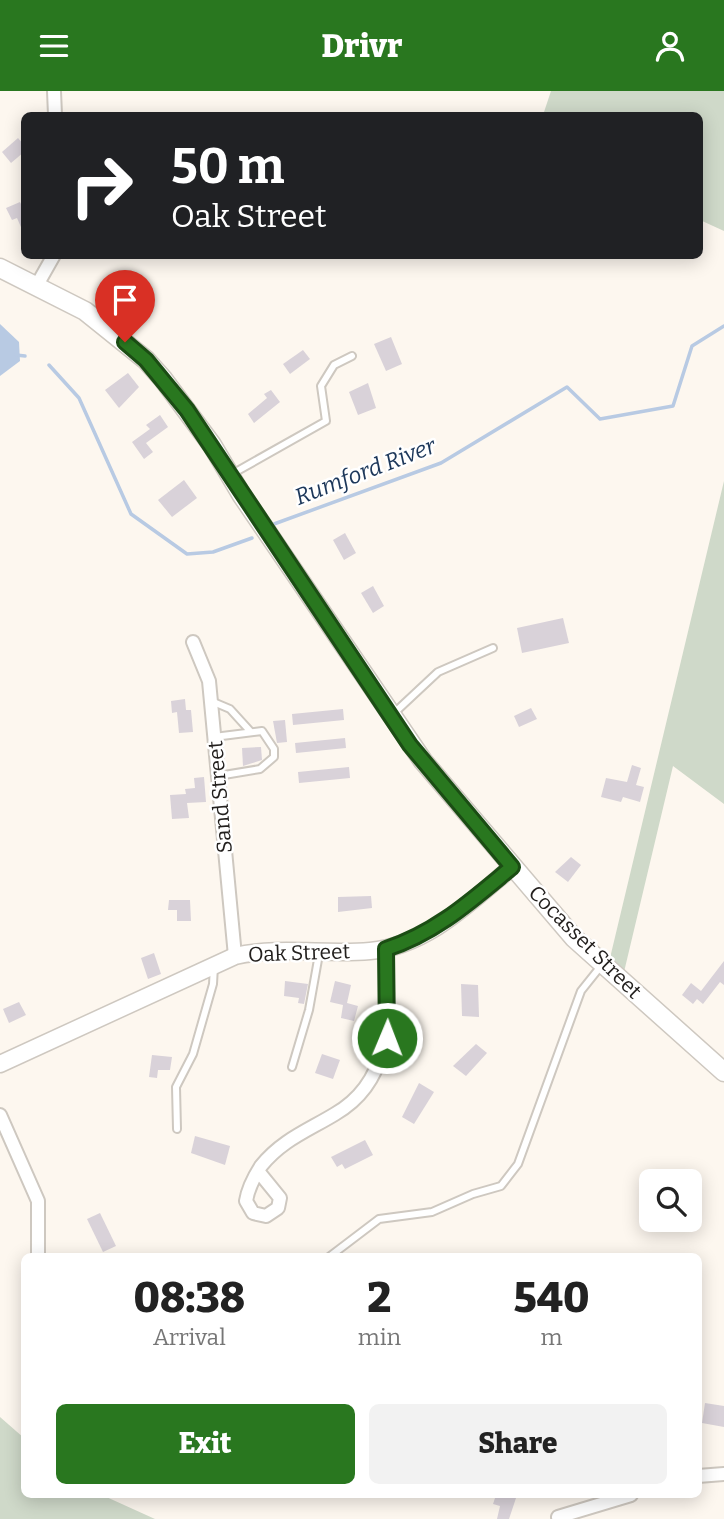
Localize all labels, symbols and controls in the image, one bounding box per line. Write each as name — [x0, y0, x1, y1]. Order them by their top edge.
icon: menu — [35, 27, 73, 65]
text: Drivr — [322, 27, 402, 65]
icon: person — [651, 27, 689, 65]
text: 50 m — [171, 137, 284, 196]
icon: right — [56, 140, 147, 231]
text: Oak Street — [171, 197, 327, 235]
pin — [95, 270, 155, 342]
icon: arrive — [106, 281, 144, 319]
water label: Rumford River — [291, 431, 441, 511]
street label: Sand Street — [202, 739, 238, 854]
street label: Cocasset Street — [523, 880, 647, 1004]
street label: Oak Street — [248, 938, 351, 968]
position arrow — [350, 1001, 424, 1075]
map controls — [639, 1169, 702, 1232]
button: search — [639, 1169, 702, 1232]
text: 08:38 — [134, 1273, 245, 1323]
text: 2 — [367, 1273, 391, 1323]
text: 540 — [514, 1273, 589, 1323]
text: Arrival — [153, 1323, 226, 1351]
text: min — [358, 1323, 401, 1351]
text: m — [541, 1323, 562, 1351]
button: Exit — [56, 1404, 355, 1484]
button: Share — [369, 1404, 667, 1484]

